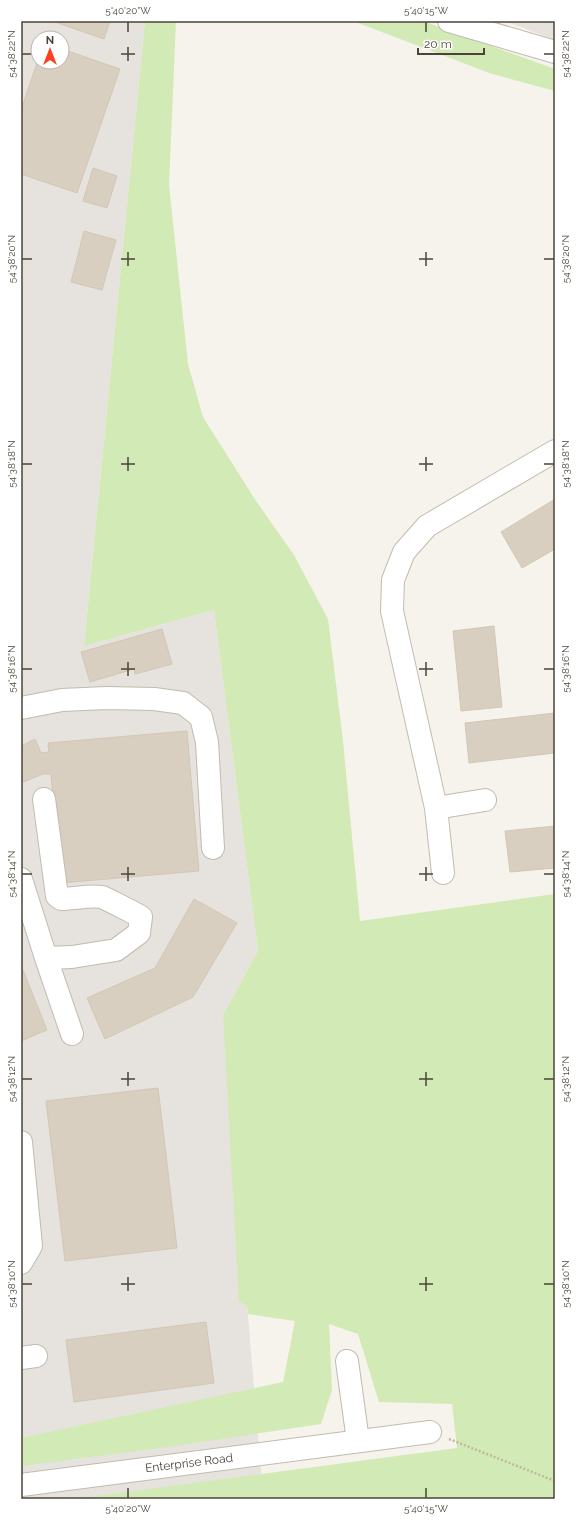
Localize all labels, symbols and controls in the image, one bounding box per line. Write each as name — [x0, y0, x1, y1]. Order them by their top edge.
text: 5°40'20"W — [105, 5, 151, 16]
text: 5°40'15"W — [404, 5, 448, 16]
text: 54°38'22"N — [6, 30, 17, 78]
north arrow — [30, 30, 70, 70]
scale bar — [418, 30, 484, 56]
text: 54°38'22"N — [560, 30, 571, 78]
text: N — [46, 34, 54, 47]
text: 20 m — [424, 37, 452, 51]
text: 54°38'20"N — [6, 235, 17, 283]
text: 54°38'20"N — [560, 235, 571, 283]
text: 54°38'18"N — [6, 440, 17, 488]
text: 54°38'18"N — [560, 440, 571, 488]
text: 54°38'16"N — [6, 645, 17, 693]
text: 54°38'16"N — [560, 645, 571, 693]
text: 54°38'14"N — [6, 851, 17, 897]
text: 54°38'14"N — [560, 851, 571, 897]
text: 54°38'12"N — [6, 1056, 17, 1102]
text: 54°38'12"N — [560, 1056, 571, 1102]
text: 54°38'10"N — [6, 1260, 17, 1308]
text: 54°38'10"N — [560, 1260, 571, 1308]
street label: Enterprise Road — [144, 1451, 234, 1475]
text: 5°40'20"W — [105, 1503, 151, 1514]
text: 5°40'15"W — [404, 1503, 448, 1514]

